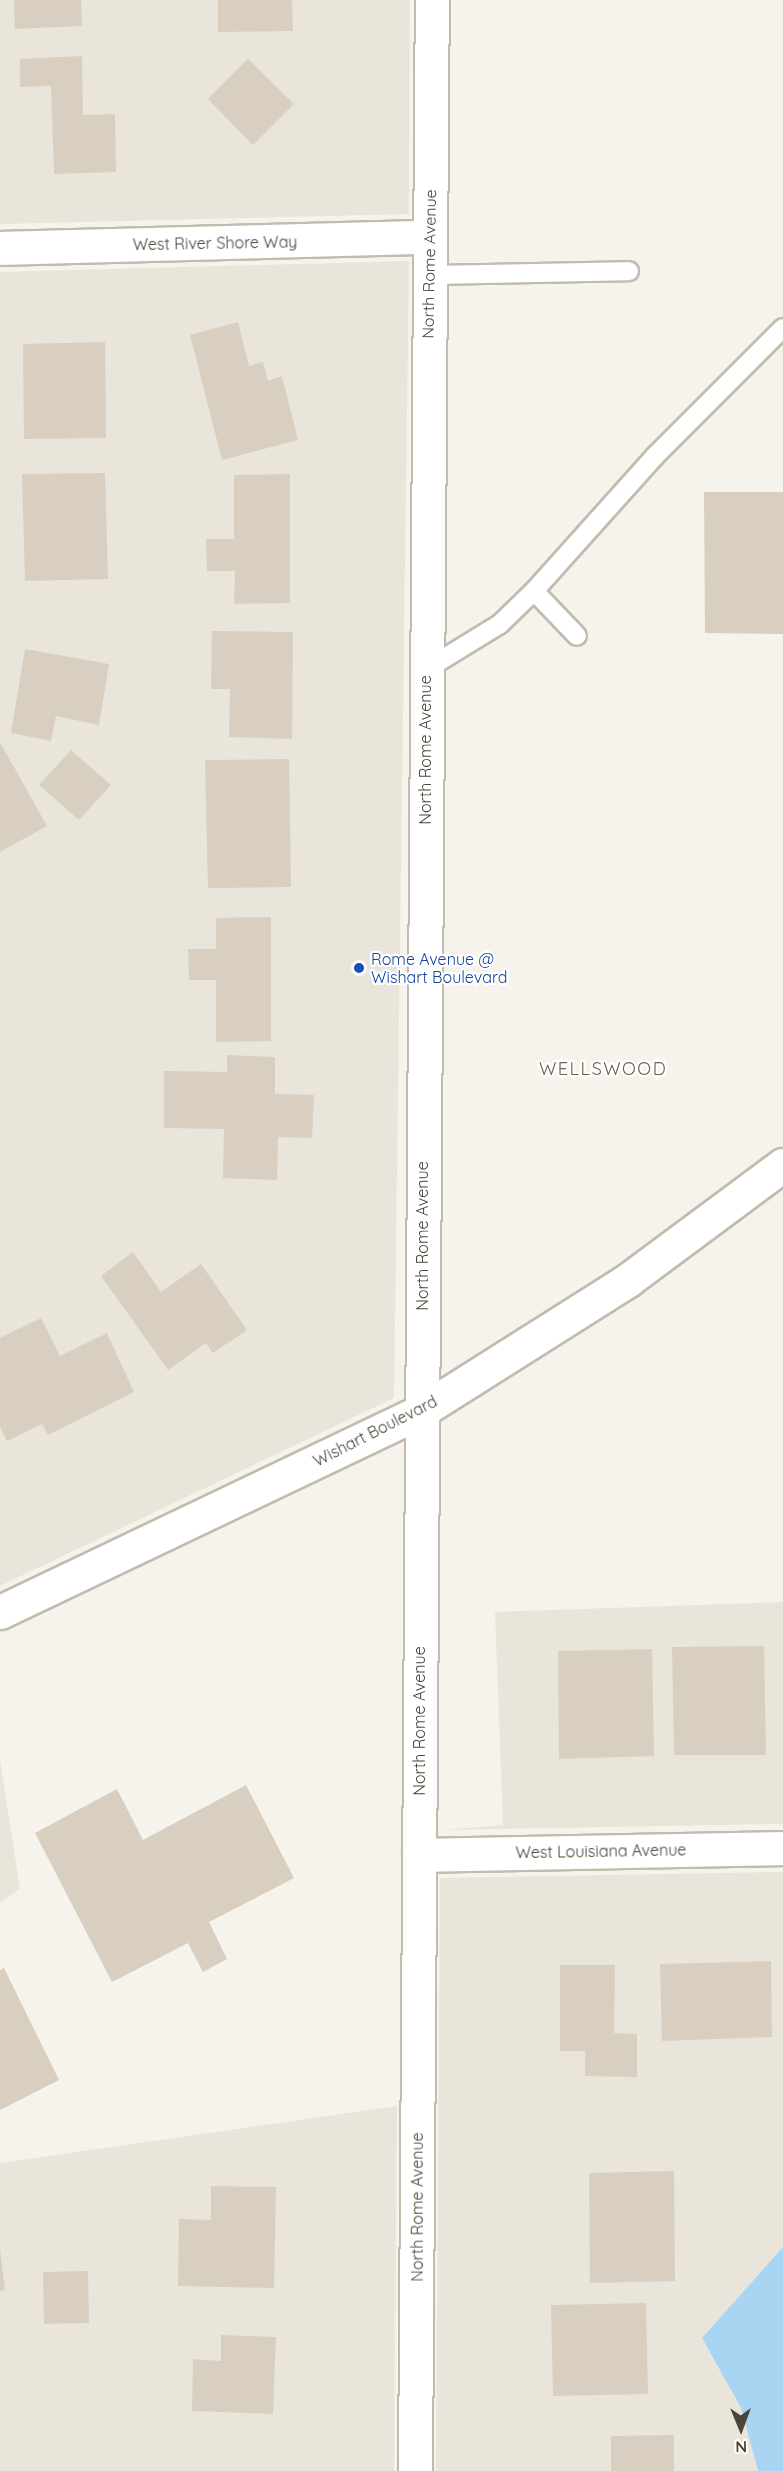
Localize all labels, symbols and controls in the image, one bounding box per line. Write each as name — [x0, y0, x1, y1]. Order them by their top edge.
street label: North Rome Avenue — [418, 189, 440, 339]
street label: West River Shore Way — [132, 232, 298, 254]
street label: North Rome Avenue — [415, 675, 435, 825]
place label: Rome Avenue @ Wishart Boulevard — [371, 949, 507, 987]
marker: Rome Avenue @ Wishart Boulevard — [352, 961, 366, 975]
district label: WELLSWOOD — [539, 1058, 667, 1080]
street label: North Rome Avenue — [412, 1161, 432, 1311]
street label: Wishart Boulevard — [310, 1391, 440, 1471]
street label: North Rome Avenue — [409, 1646, 429, 1796]
street label: West Louisiana Avenue — [515, 1840, 687, 1862]
street label: North Rome Avenue — [407, 2132, 427, 2282]
north arrow — [711, 2399, 771, 2459]
text: N — [735, 2437, 747, 2457]

